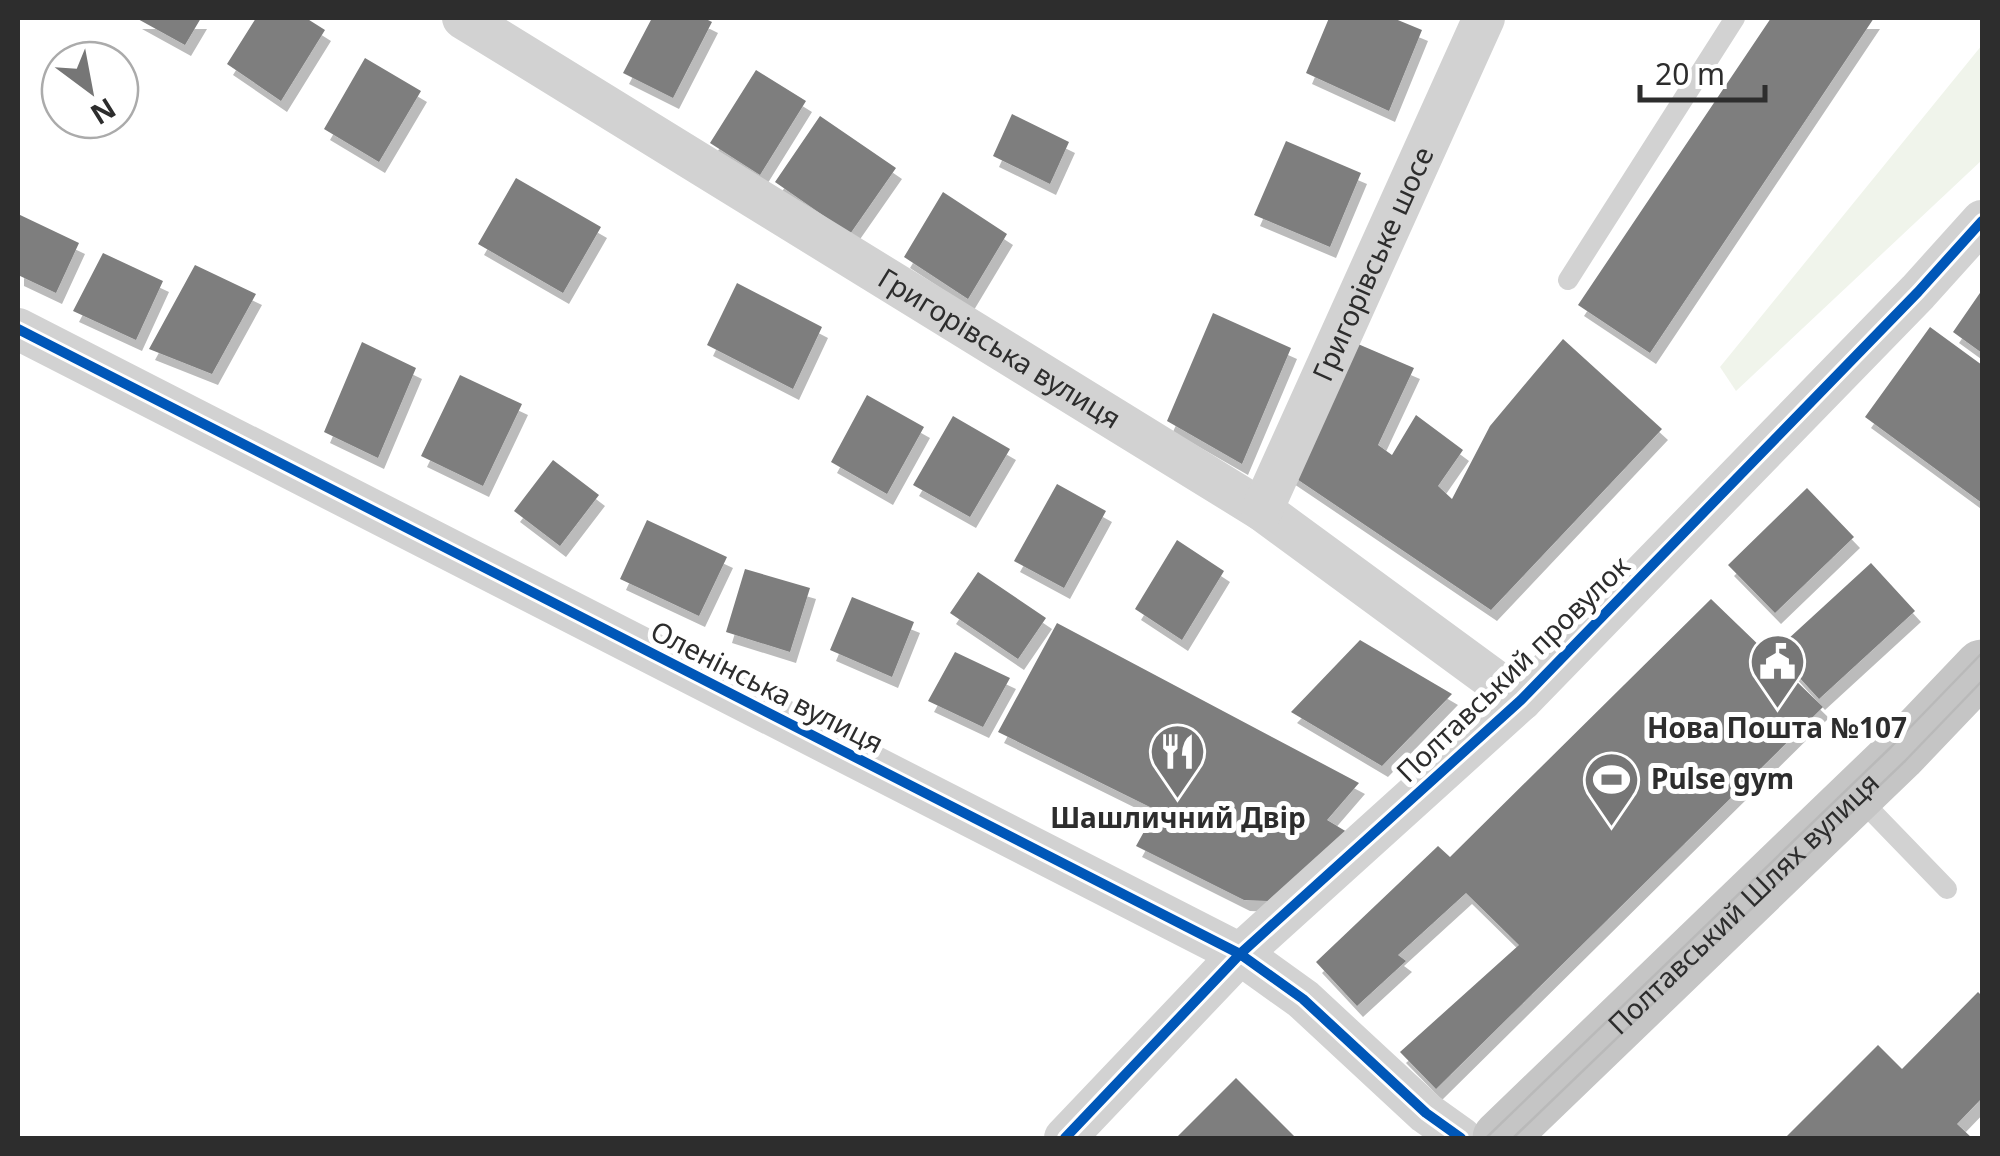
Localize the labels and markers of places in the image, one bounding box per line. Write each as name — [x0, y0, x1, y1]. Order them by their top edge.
public building icon: Нова Пошта №107 — [1747, 632, 1807, 711]
place label: Нова Пошта №107 — [1647, 708, 1907, 746]
restaurant icon: Шашличний Двір — [1148, 722, 1208, 801]
sports icon: Pulse gym — [1582, 749, 1642, 828]
place label: Pulse gym — [1651, 759, 1794, 797]
place label: Шашличний Двір — [1050, 798, 1306, 836]

